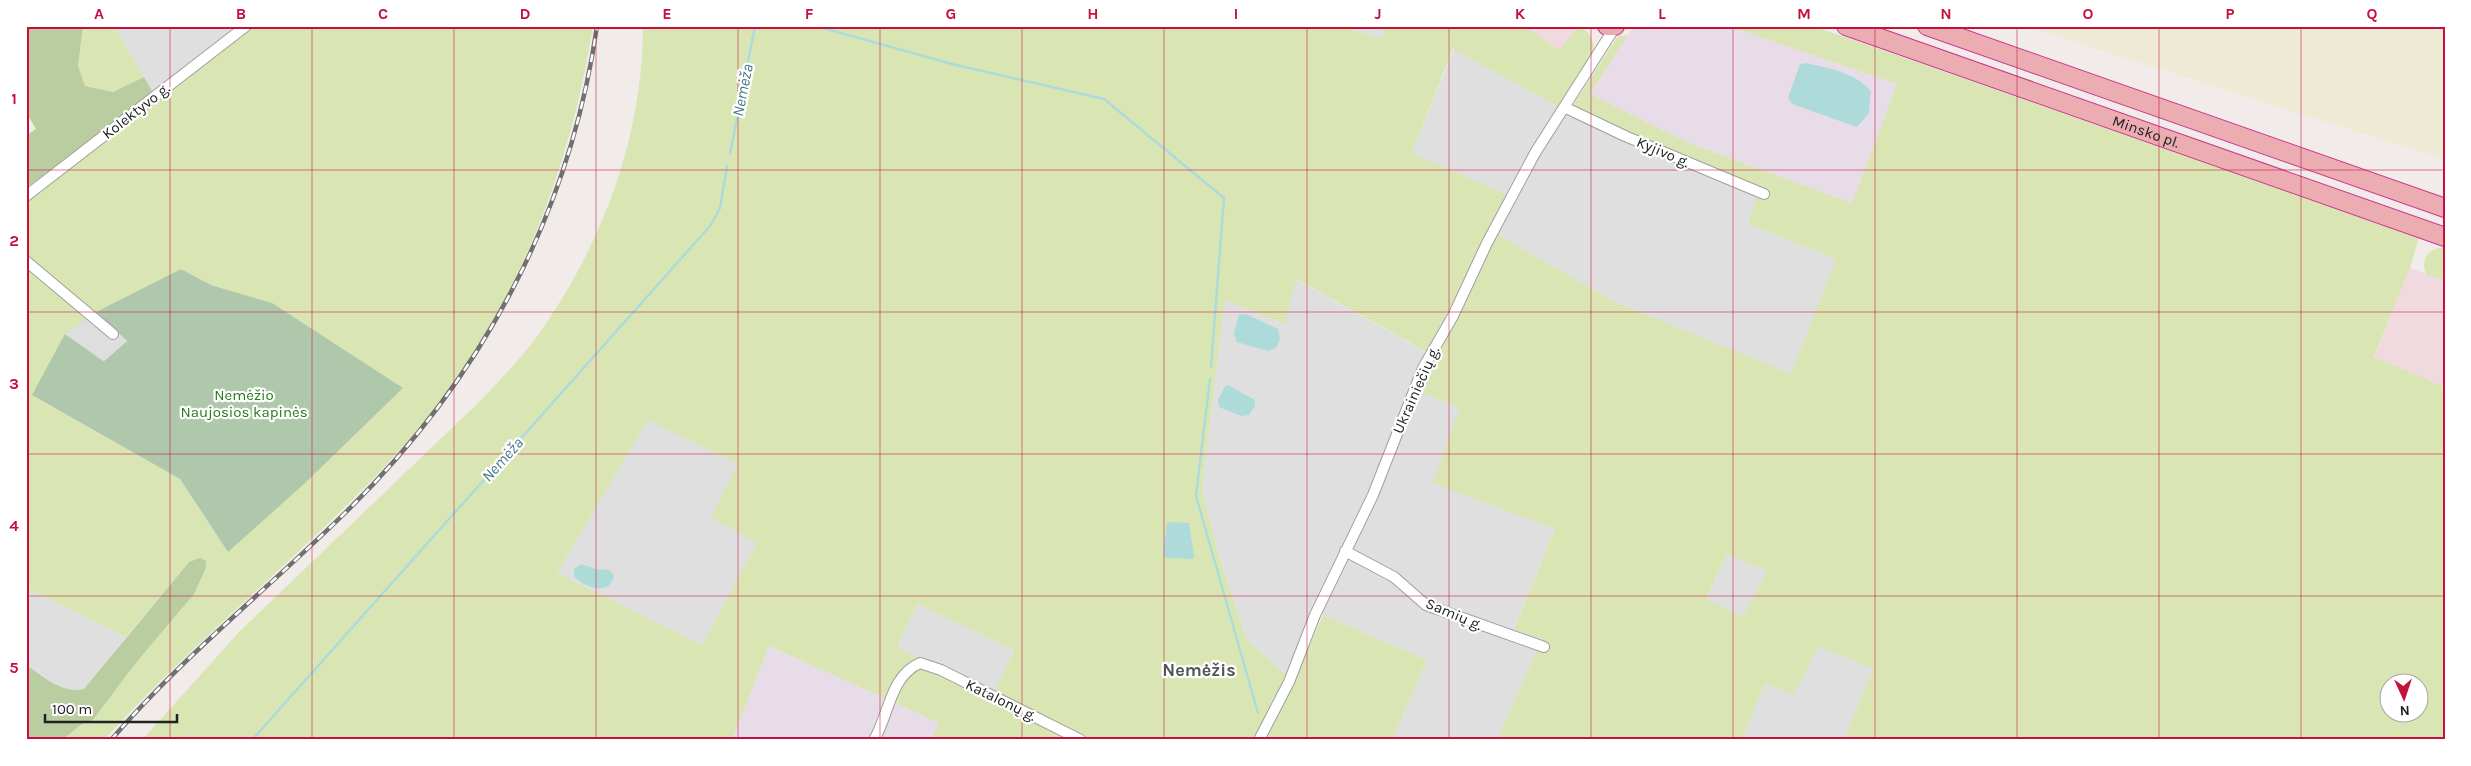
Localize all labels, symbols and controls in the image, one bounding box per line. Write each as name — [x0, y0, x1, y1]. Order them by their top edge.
text: A — [94, 4, 104, 23]
text: B — [236, 4, 246, 23]
text: C — [378, 4, 388, 23]
text: D — [520, 4, 531, 23]
text: E — [662, 4, 672, 23]
text: F — [805, 4, 814, 23]
text: G — [946, 4, 956, 23]
text: H — [1087, 4, 1099, 23]
text: I — [1234, 4, 1238, 23]
text: J — [1374, 4, 1382, 23]
text: K — [1515, 4, 1526, 23]
text: L — [1658, 4, 1666, 23]
text: M — [1797, 4, 1811, 23]
text: N — [1940, 4, 1952, 23]
text: O — [2083, 4, 2094, 23]
text: P — [2225, 4, 2235, 23]
text: Q — [2367, 4, 2378, 23]
water label: Nemėža — [728, 62, 757, 118]
street label: Kolektyvo g. — [99, 79, 174, 143]
text: 1 — [11, 89, 17, 108]
street label: Minsko pl. — [2110, 112, 2182, 152]
street label: Kyjivo g. — [1634, 133, 1692, 171]
text: 2 — [9, 231, 19, 250]
street label: Ukrainiečių g. — [1389, 343, 1443, 436]
text: 3 — [9, 374, 19, 393]
park label: Nemėžio Naujosios kapinės — [180, 386, 308, 421]
water label: Nemėža — [478, 433, 527, 485]
text: 4 — [9, 516, 19, 535]
street label: Samių g. — [1423, 594, 1485, 634]
text: 5 — [9, 658, 19, 677]
district label: Nemėžis — [1162, 659, 1236, 681]
north arrow — [2378, 674, 2428, 724]
street label: Katalonų g. — [963, 675, 1040, 725]
scale bar — [45, 691, 178, 723]
text: 100 m — [52, 700, 92, 718]
text: N — [2399, 702, 2410, 719]

